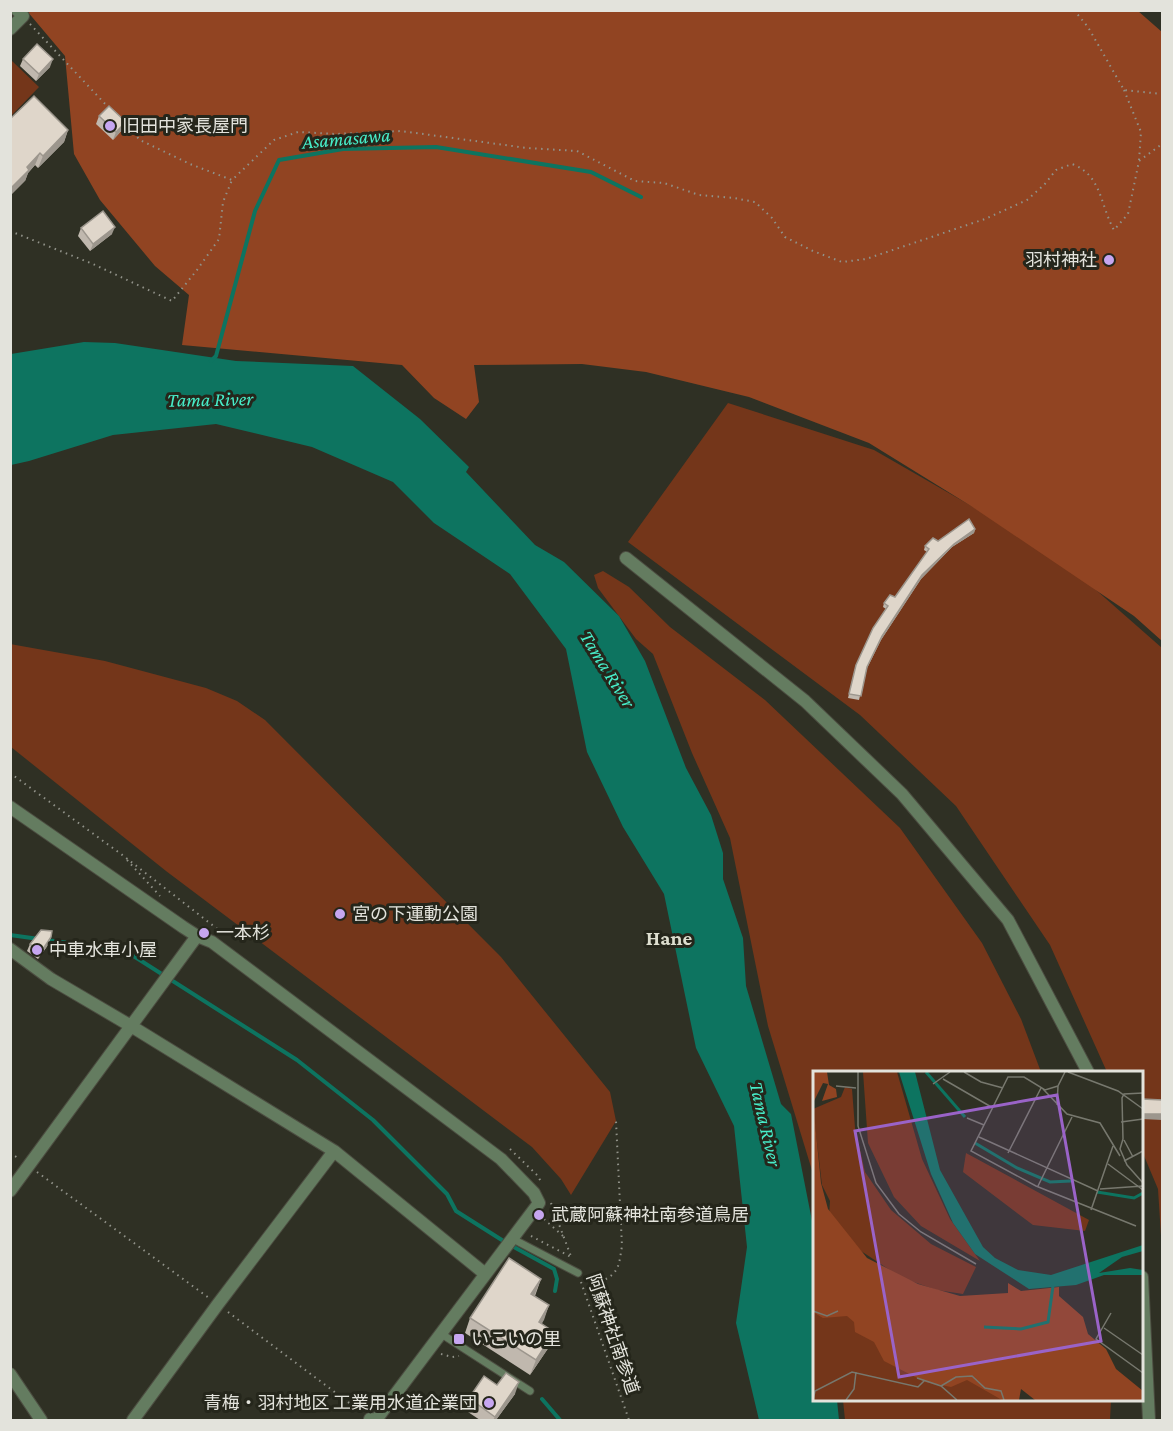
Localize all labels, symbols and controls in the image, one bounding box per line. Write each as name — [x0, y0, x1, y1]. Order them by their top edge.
place label: 旧田中家長屋門 — [122, 116, 248, 136]
marker: 旧田中家長屋門 — [103, 119, 117, 133]
water label: Asamasawa — [300, 123, 391, 153]
place label: 羽村神社 — [1025, 250, 1097, 270]
marker: 羽村神社 — [1102, 253, 1116, 267]
water label: Tama River — [167, 387, 254, 411]
water label: Tama River — [576, 627, 641, 712]
place label: 宮の下運動公園 — [352, 904, 478, 924]
marker: 宮の下運動公園 — [333, 907, 347, 921]
place label: 一本杉 — [216, 923, 270, 943]
marker: 一本杉 — [197, 926, 211, 940]
district label: Hane — [646, 926, 692, 950]
place label: 中車水車小屋 — [49, 940, 157, 960]
marker: 中車水車小屋 — [30, 943, 44, 957]
inset map — [813, 1071, 1143, 1401]
water label: Tama River — [746, 1079, 787, 1170]
place label: 武蔵阿蘇神社南参道鳥居 — [551, 1205, 749, 1225]
marker: 武蔵阿蘇神社南参道鳥居 — [532, 1208, 546, 1222]
street label: 阿蘇神社南参道 — [583, 1271, 643, 1397]
place label: いこいの里 — [471, 1329, 561, 1349]
marker: いこいの里 — [452, 1332, 466, 1346]
place label: 青梅・羽村地区 工業用水道企業団 — [204, 1393, 477, 1413]
marker: 青梅・羽村地区 工業用水道企業団 — [482, 1396, 496, 1410]

